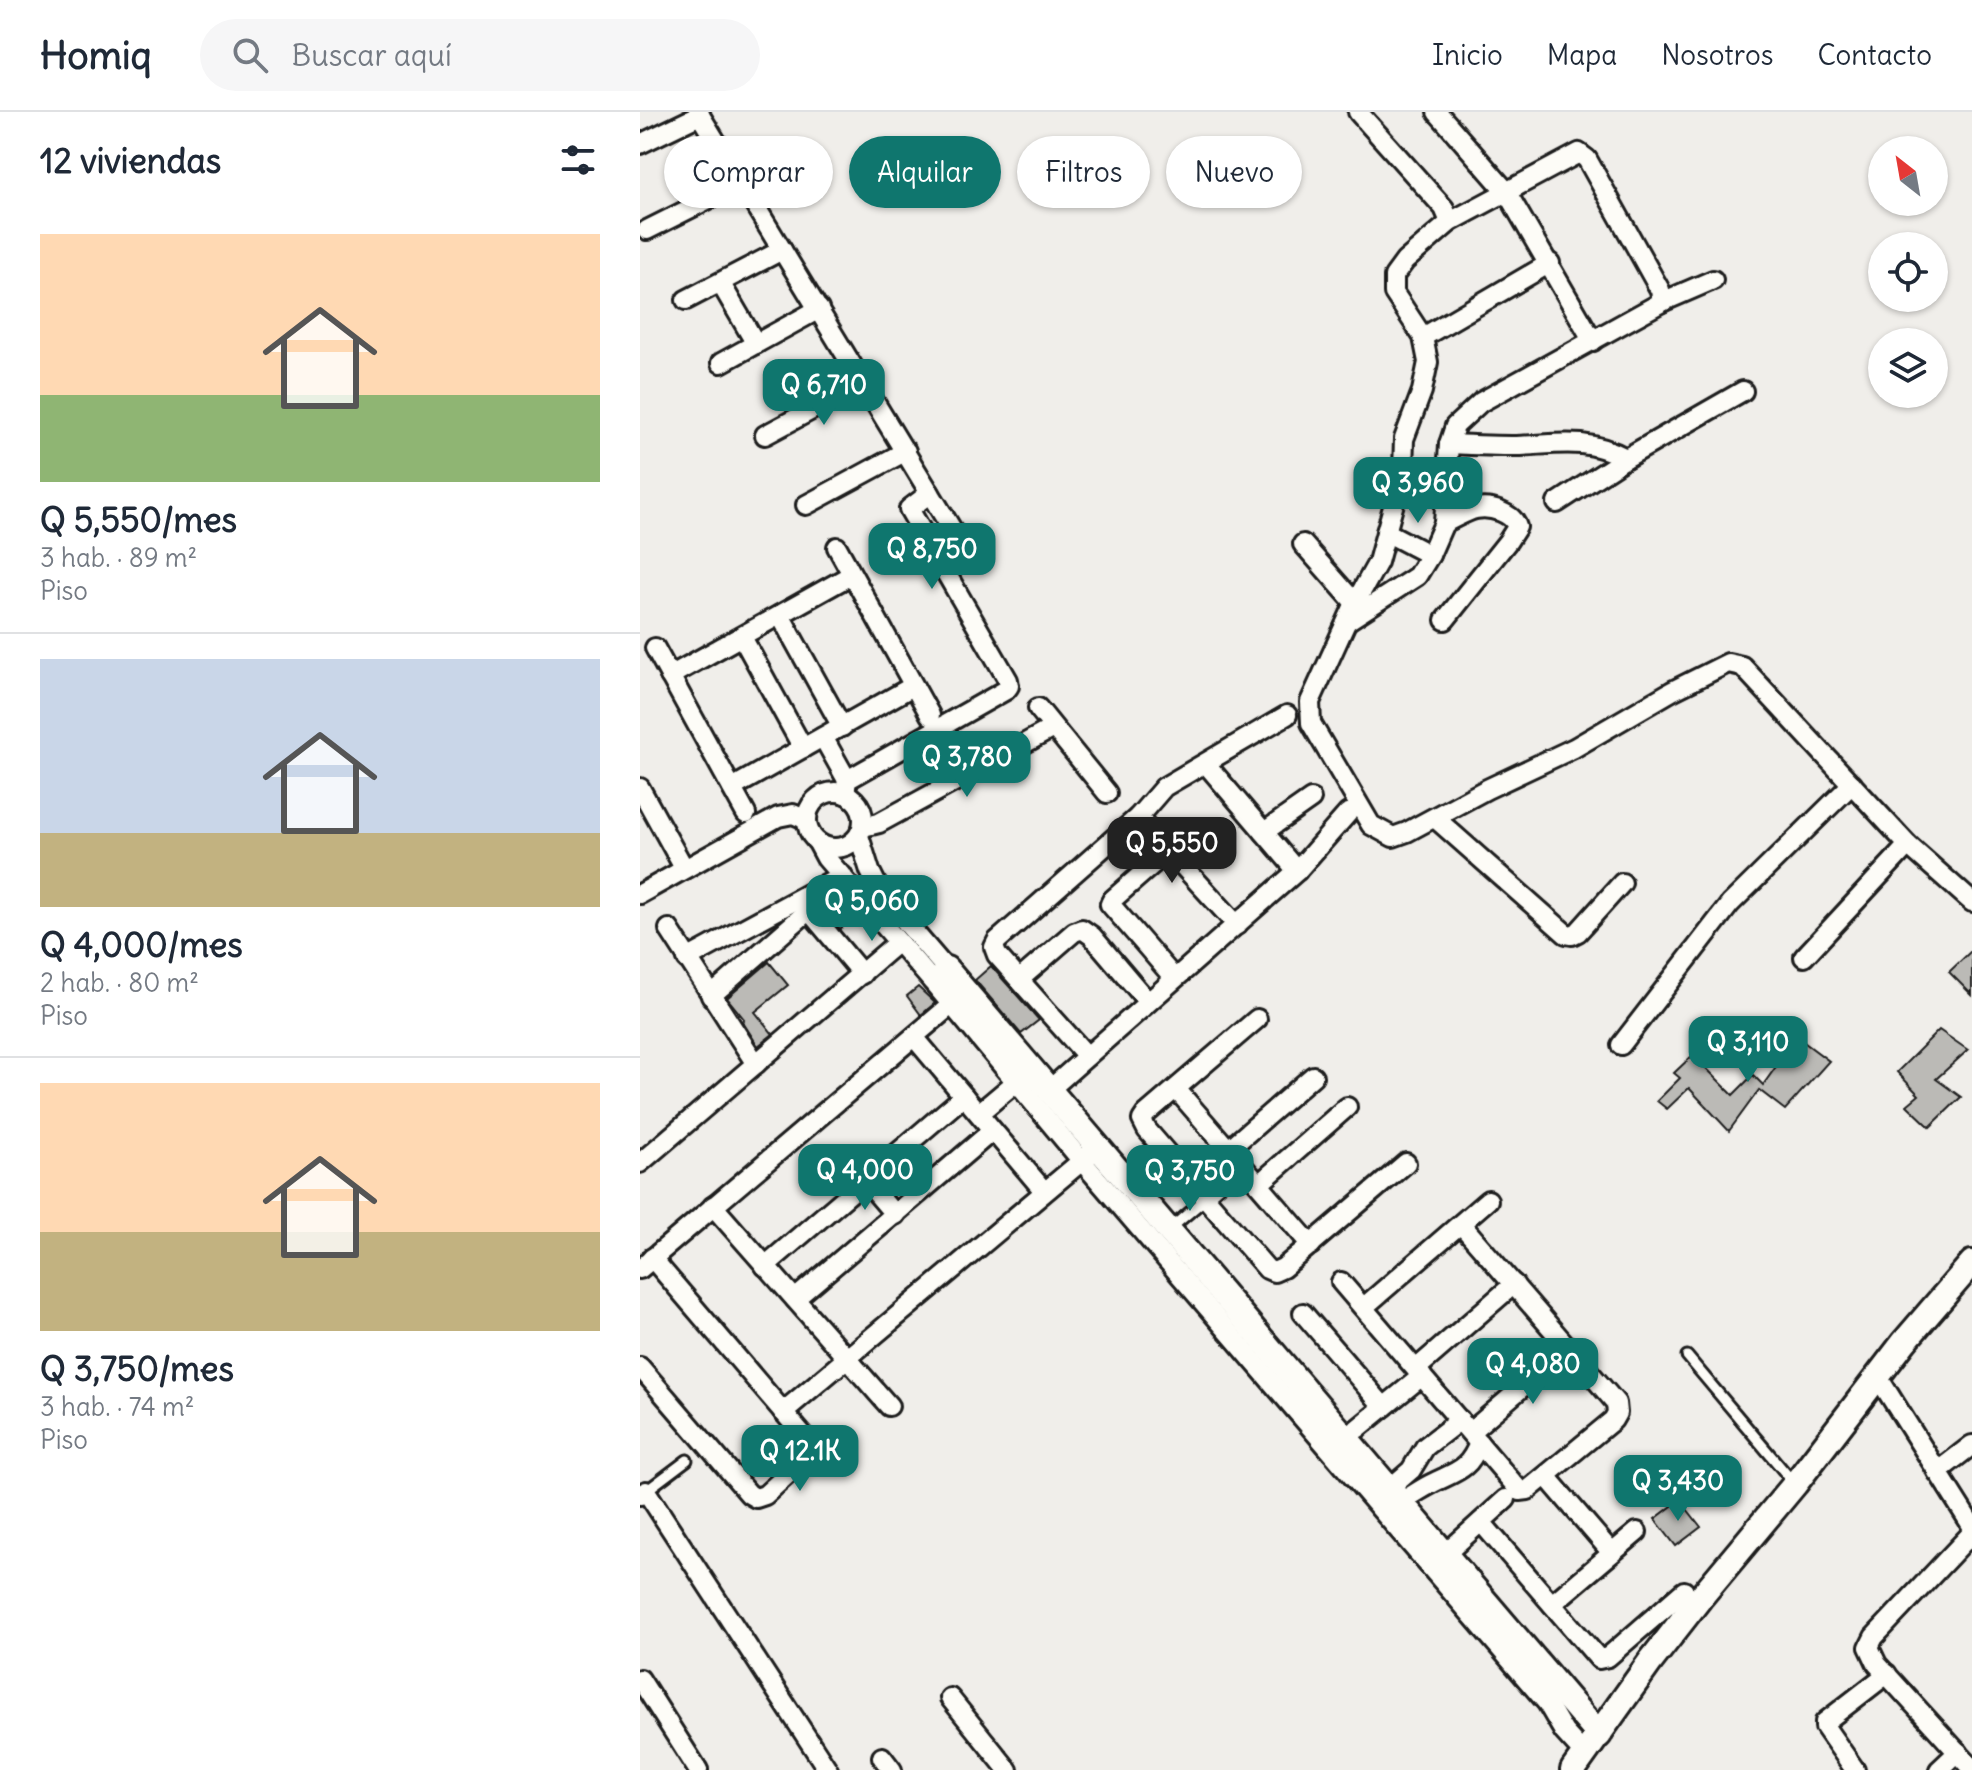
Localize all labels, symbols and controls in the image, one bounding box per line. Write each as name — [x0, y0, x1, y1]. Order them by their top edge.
search box — [200, 19, 760, 91]
text: Homiq — [40, 32, 152, 79]
icon: search — [228, 33, 272, 77]
text: Buscar aquí — [292, 36, 452, 74]
text: Inicio — [1432, 37, 1503, 73]
text: Mapa — [1547, 37, 1617, 73]
text: Nosotros — [1661, 37, 1773, 73]
text: Contacto — [1817, 37, 1932, 73]
chip: Comprar — [664, 136, 833, 208]
chip: Alquilar — [849, 136, 1001, 208]
chip: Filtros — [1017, 136, 1150, 208]
chip: Nuevo — [1166, 136, 1302, 208]
north arrow — [1868, 136, 1948, 216]
map controls — [1868, 136, 1948, 408]
icon: filters — [556, 138, 600, 182]
text: 12 viviendas — [40, 139, 221, 182]
button: locate — [1868, 232, 1948, 312]
icon: home — [248, 286, 392, 430]
button: layers — [1868, 328, 1948, 408]
pin: Q 6,710 — [750, 359, 898, 427]
text: Q 6,710 — [781, 368, 867, 401]
pin: Q 3,960 — [1344, 457, 1492, 525]
text: Q 3,960 — [1371, 466, 1465, 499]
text: Q 5,550/mes — [40, 498, 237, 541]
pin: Q 8,750 — [858, 523, 1006, 591]
text: Q 8,750 — [886, 532, 978, 565]
text: 3 hab. · 89 m² — [40, 541, 197, 574]
text: Piso — [40, 574, 88, 607]
icon: home — [248, 711, 392, 855]
pin: Q 3,780 — [893, 731, 1041, 799]
text: Q 3,780 — [922, 740, 1012, 773]
pin: Q 5,550 — [1098, 817, 1246, 885]
text: Q 5,550 — [1125, 826, 1219, 859]
pin: Q 5,060 — [798, 875, 946, 943]
text: Q 5,060 — [824, 884, 920, 917]
text: Q 4,000/mes — [40, 923, 243, 966]
text: 2 hab. · 80 m² — [40, 966, 199, 999]
text: Piso — [40, 999, 88, 1032]
pin: Q 3,110 — [1674, 1016, 1822, 1084]
text: Q 3,110 — [1707, 1025, 1789, 1058]
icon: home — [248, 1135, 392, 1279]
pin: Q 4,000 — [791, 1144, 939, 1212]
pin: Q 3,750 — [1116, 1145, 1264, 1213]
text: Q 4,000 — [816, 1153, 914, 1186]
text: Q 3,750 — [1145, 1154, 1235, 1187]
pin: Q 4,080 — [1459, 1338, 1607, 1406]
text: Q 3,750/mes — [40, 1347, 234, 1390]
text: Q 4,080 — [1485, 1347, 1581, 1380]
text: 3 hab. · 74 m² — [40, 1390, 195, 1423]
text: Piso — [40, 1423, 88, 1456]
pin: Q 12.1K — [726, 1425, 874, 1493]
text: Q 12.1K — [759, 1434, 841, 1467]
pin: Q 3,430 — [1604, 1455, 1752, 1523]
text: Q 3,430 — [1632, 1464, 1724, 1497]

